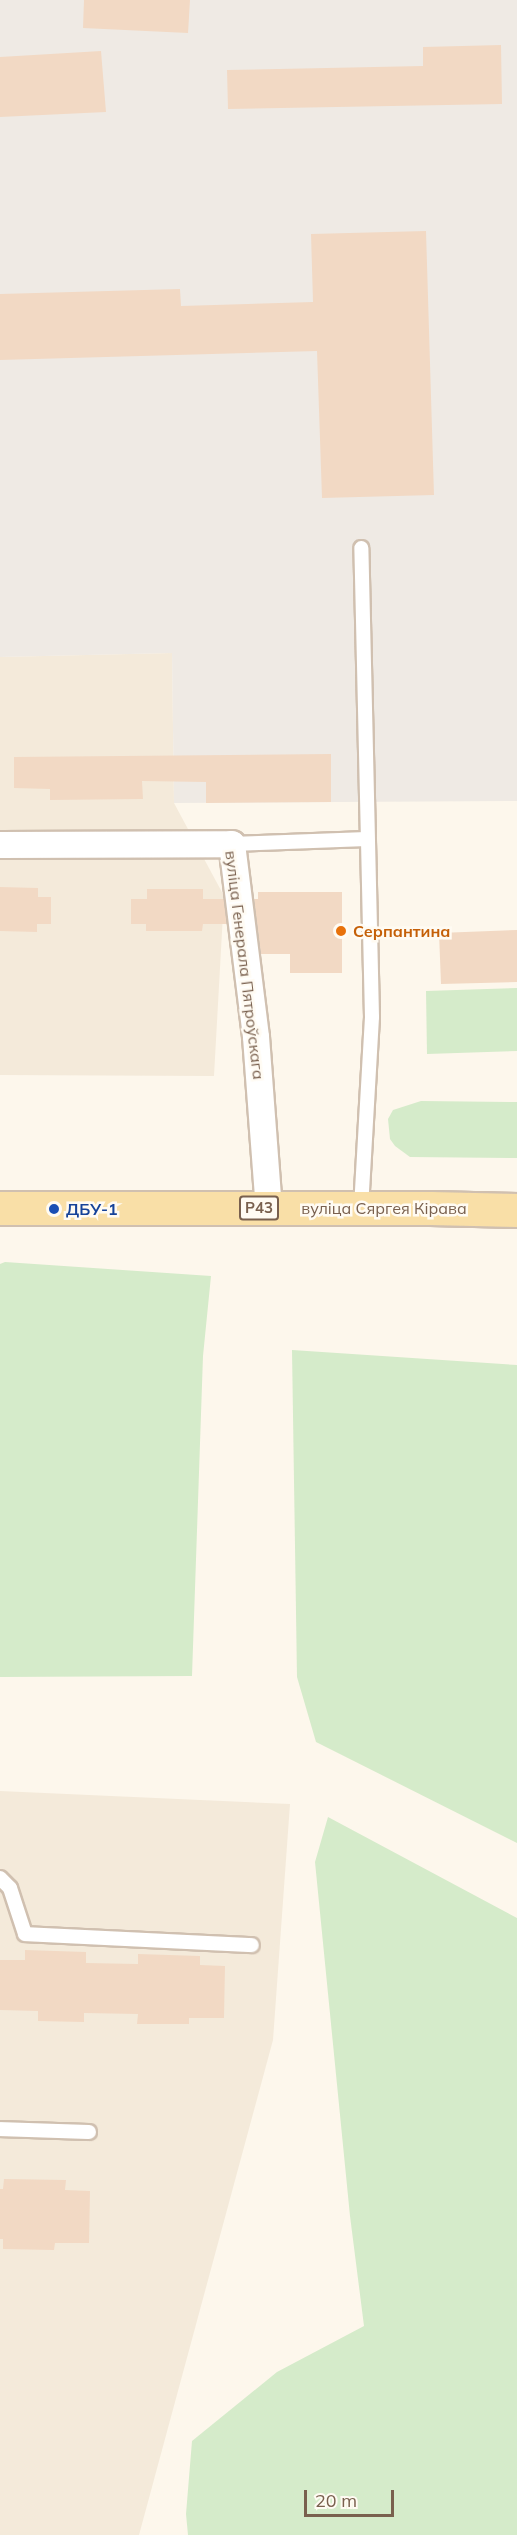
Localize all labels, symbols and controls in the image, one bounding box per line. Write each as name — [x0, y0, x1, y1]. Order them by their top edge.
street label: вуліца Генерала Пятроўскага — [221, 849, 269, 1081]
place label: Серпантина — [353, 921, 450, 941]
marker: Серпантина — [334, 924, 348, 938]
road number: Р43 — [238, 1196, 280, 1220]
street label: вуліца Сяргея Кірава — [301, 1198, 467, 1218]
place label: ДБУ-1 — [66, 1199, 118, 1219]
marker: ДБУ-1 — [47, 1202, 61, 1216]
scale bar — [307, 2478, 397, 2516]
text: 20 m — [315, 2489, 357, 2512]

